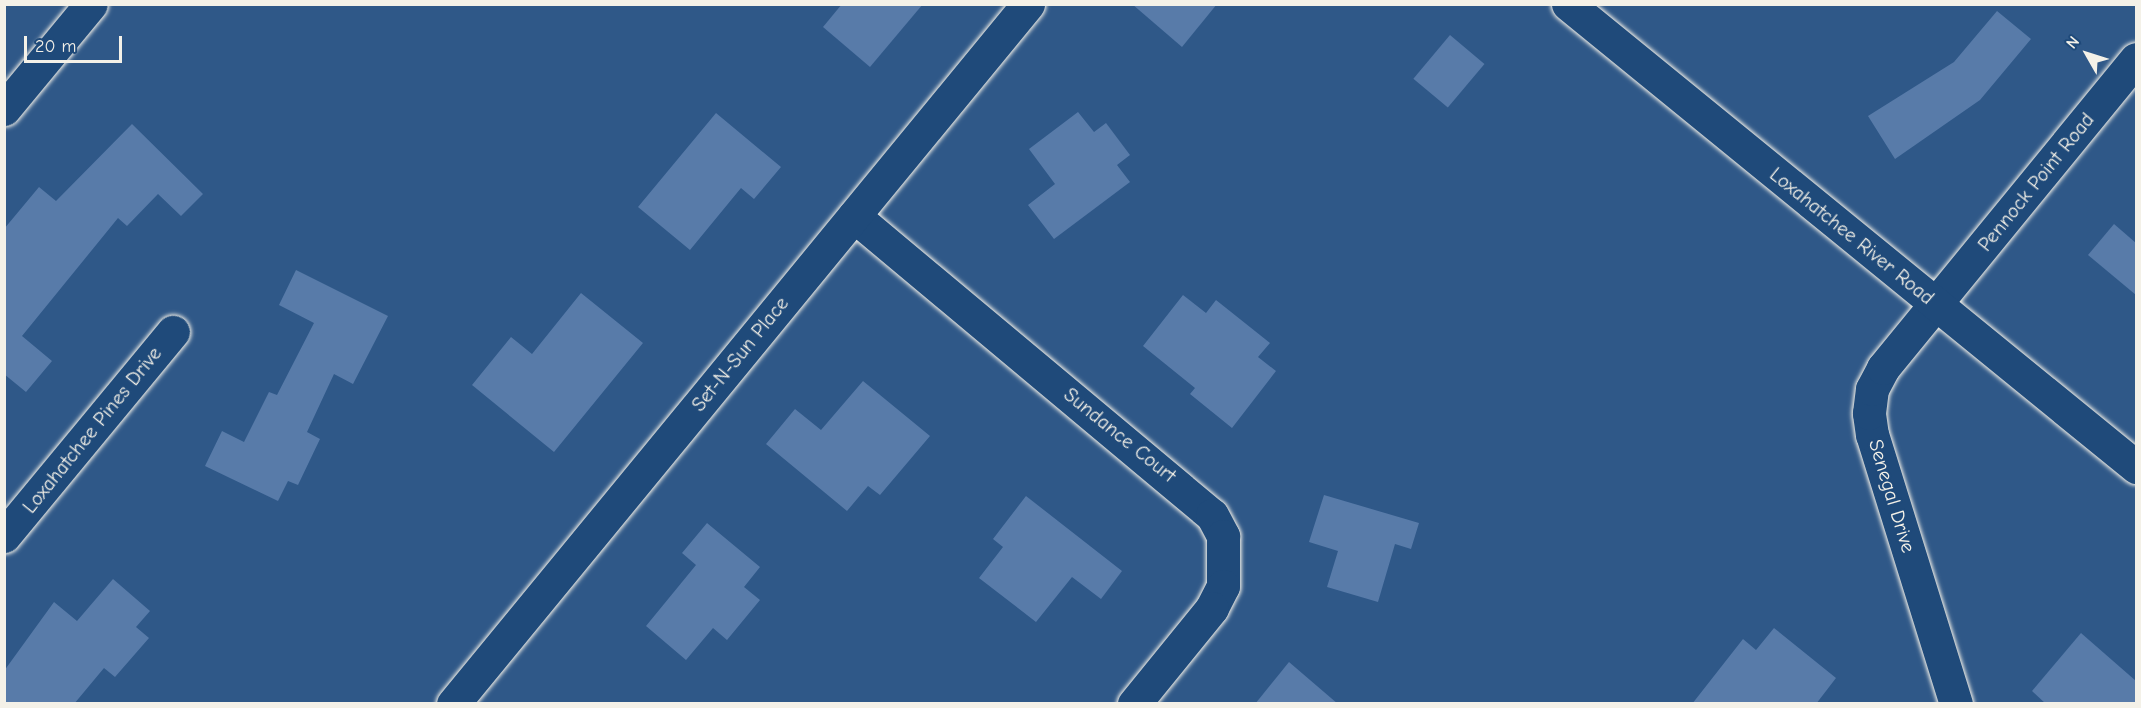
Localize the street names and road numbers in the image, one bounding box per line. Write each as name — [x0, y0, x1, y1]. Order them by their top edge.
street label: Pennock Point Road — [1973, 108, 2099, 256]
street label: Loxahatchee River Road — [1765, 162, 1939, 310]
street label: Set-N-Sun Place — [686, 292, 794, 416]
street label: Loxahatchee Pines Drive — [17, 342, 167, 518]
street label: Sundance Court — [1059, 382, 1181, 488]
street label: Senegal Drive — [1863, 436, 1921, 556]

